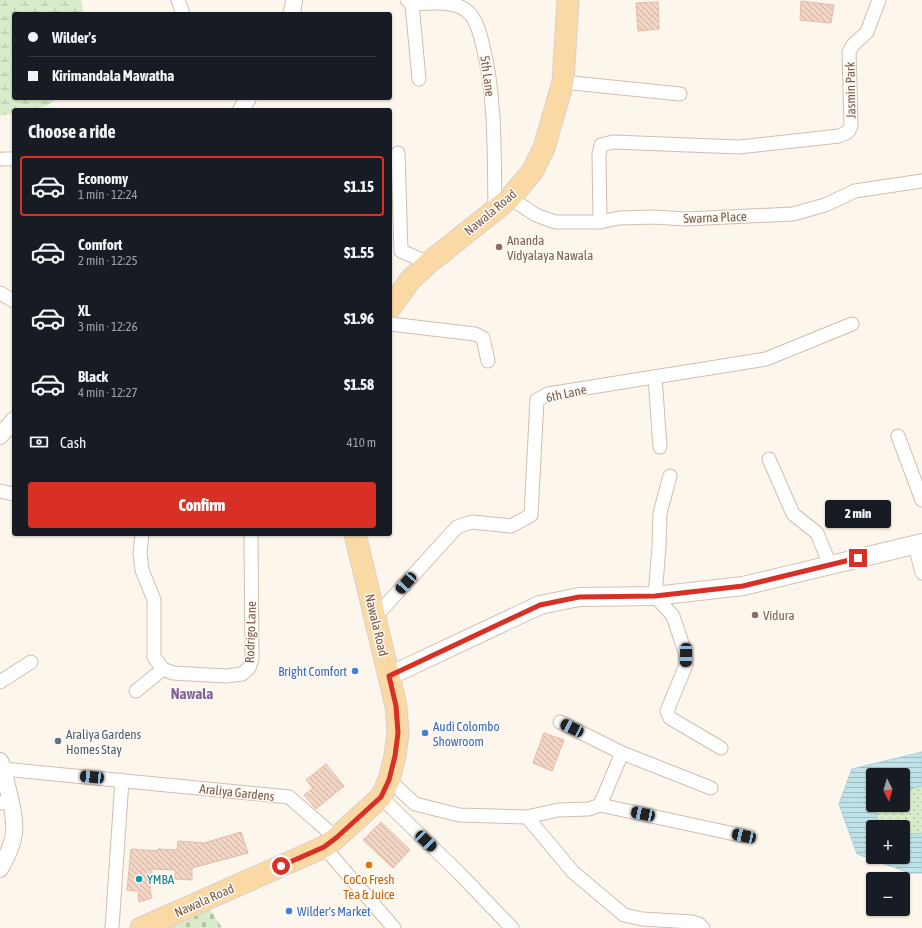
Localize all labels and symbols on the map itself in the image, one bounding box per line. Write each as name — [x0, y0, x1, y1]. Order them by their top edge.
street label: 5th Lane — [477, 55, 498, 98]
street label: Jasmin Park — [842, 61, 858, 119]
street label: Nawala Road — [461, 186, 519, 239]
street label: Swarna Place — [683, 209, 747, 226]
place label: Ananda Vidyalaya Nawala — [507, 233, 593, 263]
marker: Ananda Vidyalaya Nawala — [494, 242, 504, 252]
street label: 6th Lane — [544, 382, 588, 405]
callout: 2 min — [825, 500, 891, 528]
route end — [849, 549, 867, 567]
car — [394, 570, 418, 596]
street label: Nawala Road — [362, 592, 391, 658]
street label: Rodrigo Lane — [242, 601, 259, 663]
place label: Vidura — [763, 608, 794, 623]
marker: Vidura — [750, 610, 760, 620]
car — [680, 643, 692, 667]
place label: Bright Comfort — [278, 664, 347, 679]
marker: Bright Comfort — [350, 666, 360, 676]
district label: Nawala — [171, 685, 213, 702]
car — [559, 717, 585, 739]
place label: Audi Colombo Showroom — [433, 719, 500, 749]
place label: Araliya Gardens Homes Stay — [66, 727, 142, 757]
marker: Audi Colombo Showroom — [420, 728, 430, 738]
marker: Araliya Gardens Homes Stay — [53, 736, 63, 746]
north arrow — [866, 768, 910, 812]
car — [80, 770, 104, 784]
street label: Araliya Gardens — [199, 781, 276, 804]
car — [630, 806, 656, 822]
car — [413, 828, 439, 854]
car — [731, 828, 757, 844]
route start — [272, 857, 290, 875]
marker: CoCo Fresh Tea & Juice — [364, 860, 374, 870]
place label: YMBA — [147, 872, 175, 887]
place label: CoCo Fresh Tea & Juice — [343, 872, 395, 902]
marker: YMBA — [134, 874, 144, 884]
street label: Nawala Road — [172, 881, 236, 920]
place label: Wilder's Market — [297, 904, 371, 919]
marker: Wilder's Market — [284, 906, 294, 916]

